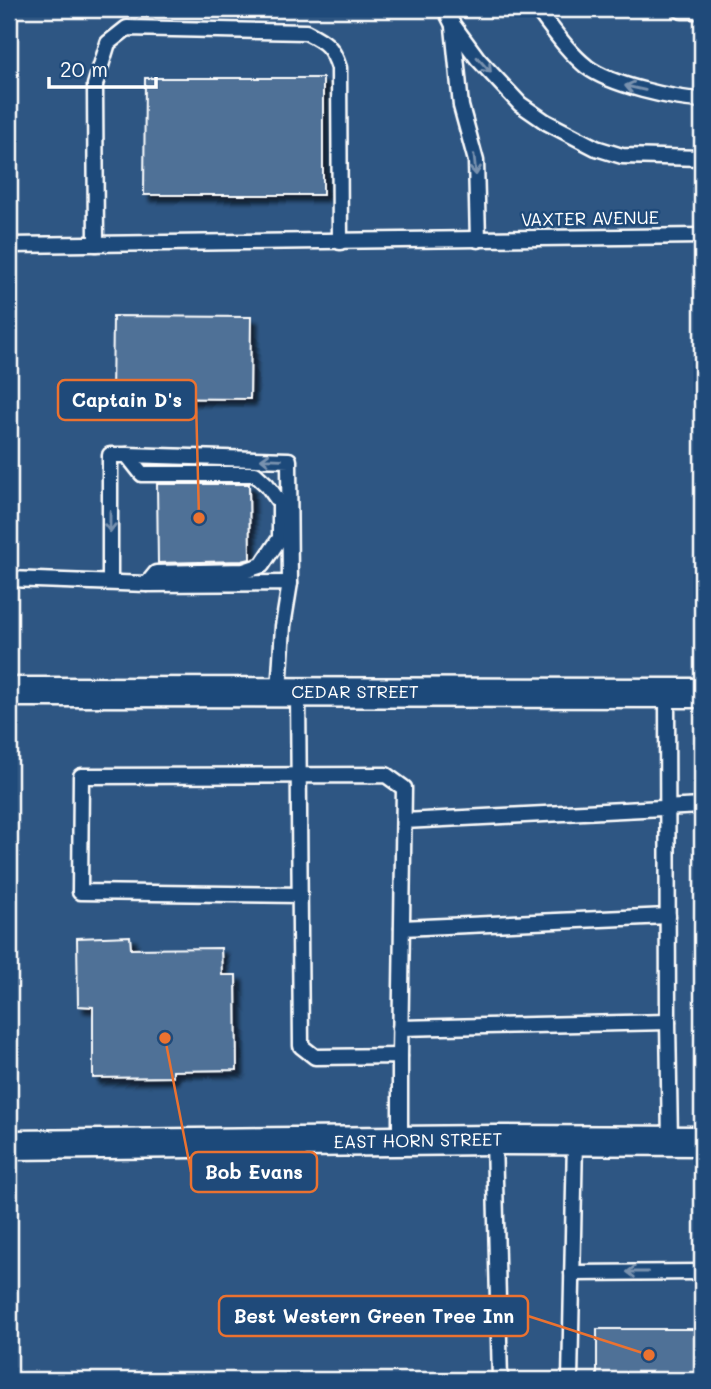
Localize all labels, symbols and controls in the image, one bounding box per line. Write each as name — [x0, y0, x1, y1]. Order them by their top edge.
scale bar — [49, 46, 156, 90]
text: 20 m — [60, 55, 108, 82]
one-way arrow — [475, 56, 492, 73]
one-way arrow — [625, 80, 647, 93]
one-way arrow — [469, 153, 482, 175]
street label: VAXTER AVENUE — [521, 205, 659, 231]
callout: Captain D's — [58, 380, 196, 420]
text: Captain D's — [72, 387, 182, 412]
one-way arrow — [260, 453, 283, 466]
one-way arrow — [103, 510, 117, 533]
street label: CEDAR STREET — [291, 679, 419, 703]
street label: EAST HORN STREET — [333, 1127, 503, 1153]
callout: Bob Evans — [191, 1152, 317, 1192]
text: Bob Evans — [205, 1159, 303, 1184]
one-way arrow — [626, 1265, 649, 1279]
callout: Best Western Green Tree Inn — [219, 1296, 528, 1336]
text: Best Western Green Tree Inn — [234, 1303, 514, 1328]

